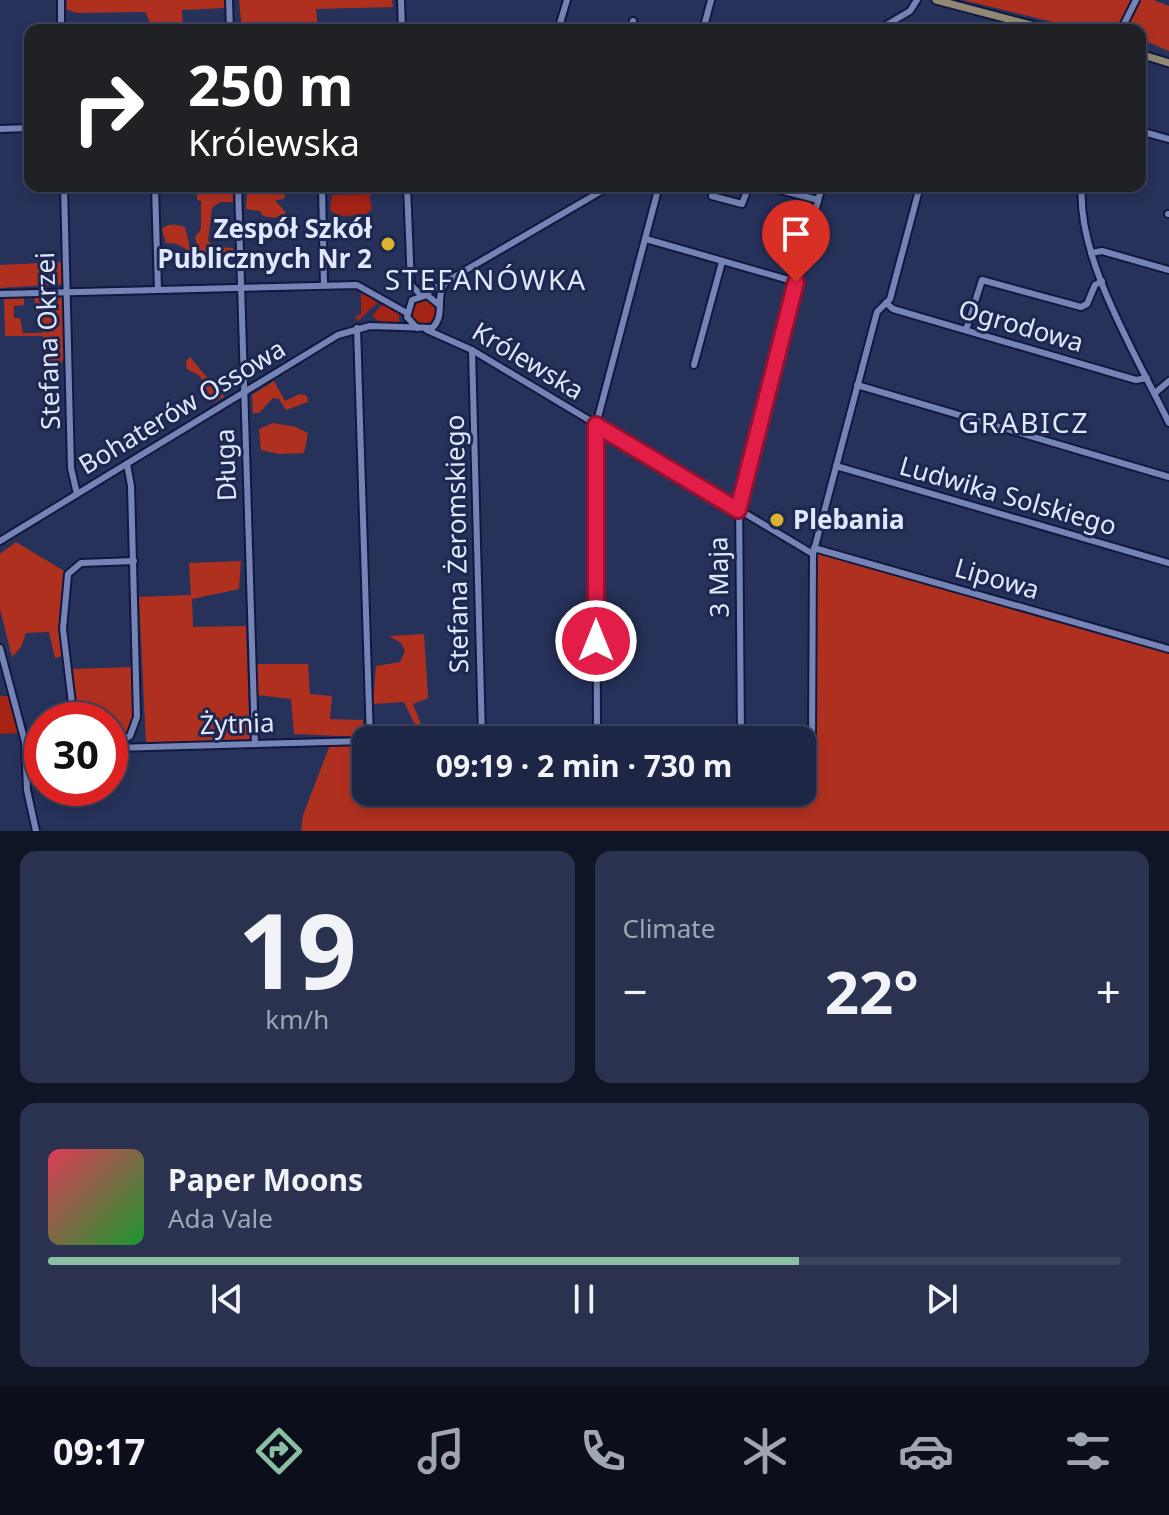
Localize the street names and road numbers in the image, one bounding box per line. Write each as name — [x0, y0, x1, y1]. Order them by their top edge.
street label: Stefana Okrzei — [26, 252, 68, 431]
street label: Ogrodowa — [955, 290, 1088, 360]
street label: Królewska — [466, 313, 591, 408]
street label: Bohaterów Ossowa — [71, 330, 292, 482]
street label: Stefana Żeromskiego — [436, 414, 476, 674]
street label: Długa — [206, 428, 244, 502]
street label: Ludwika Solskiego — [896, 447, 1121, 543]
street label: 3 Maja — [699, 536, 737, 618]
street label: Lipowa — [951, 549, 1044, 607]
street label: Żytnia — [199, 704, 275, 742]

